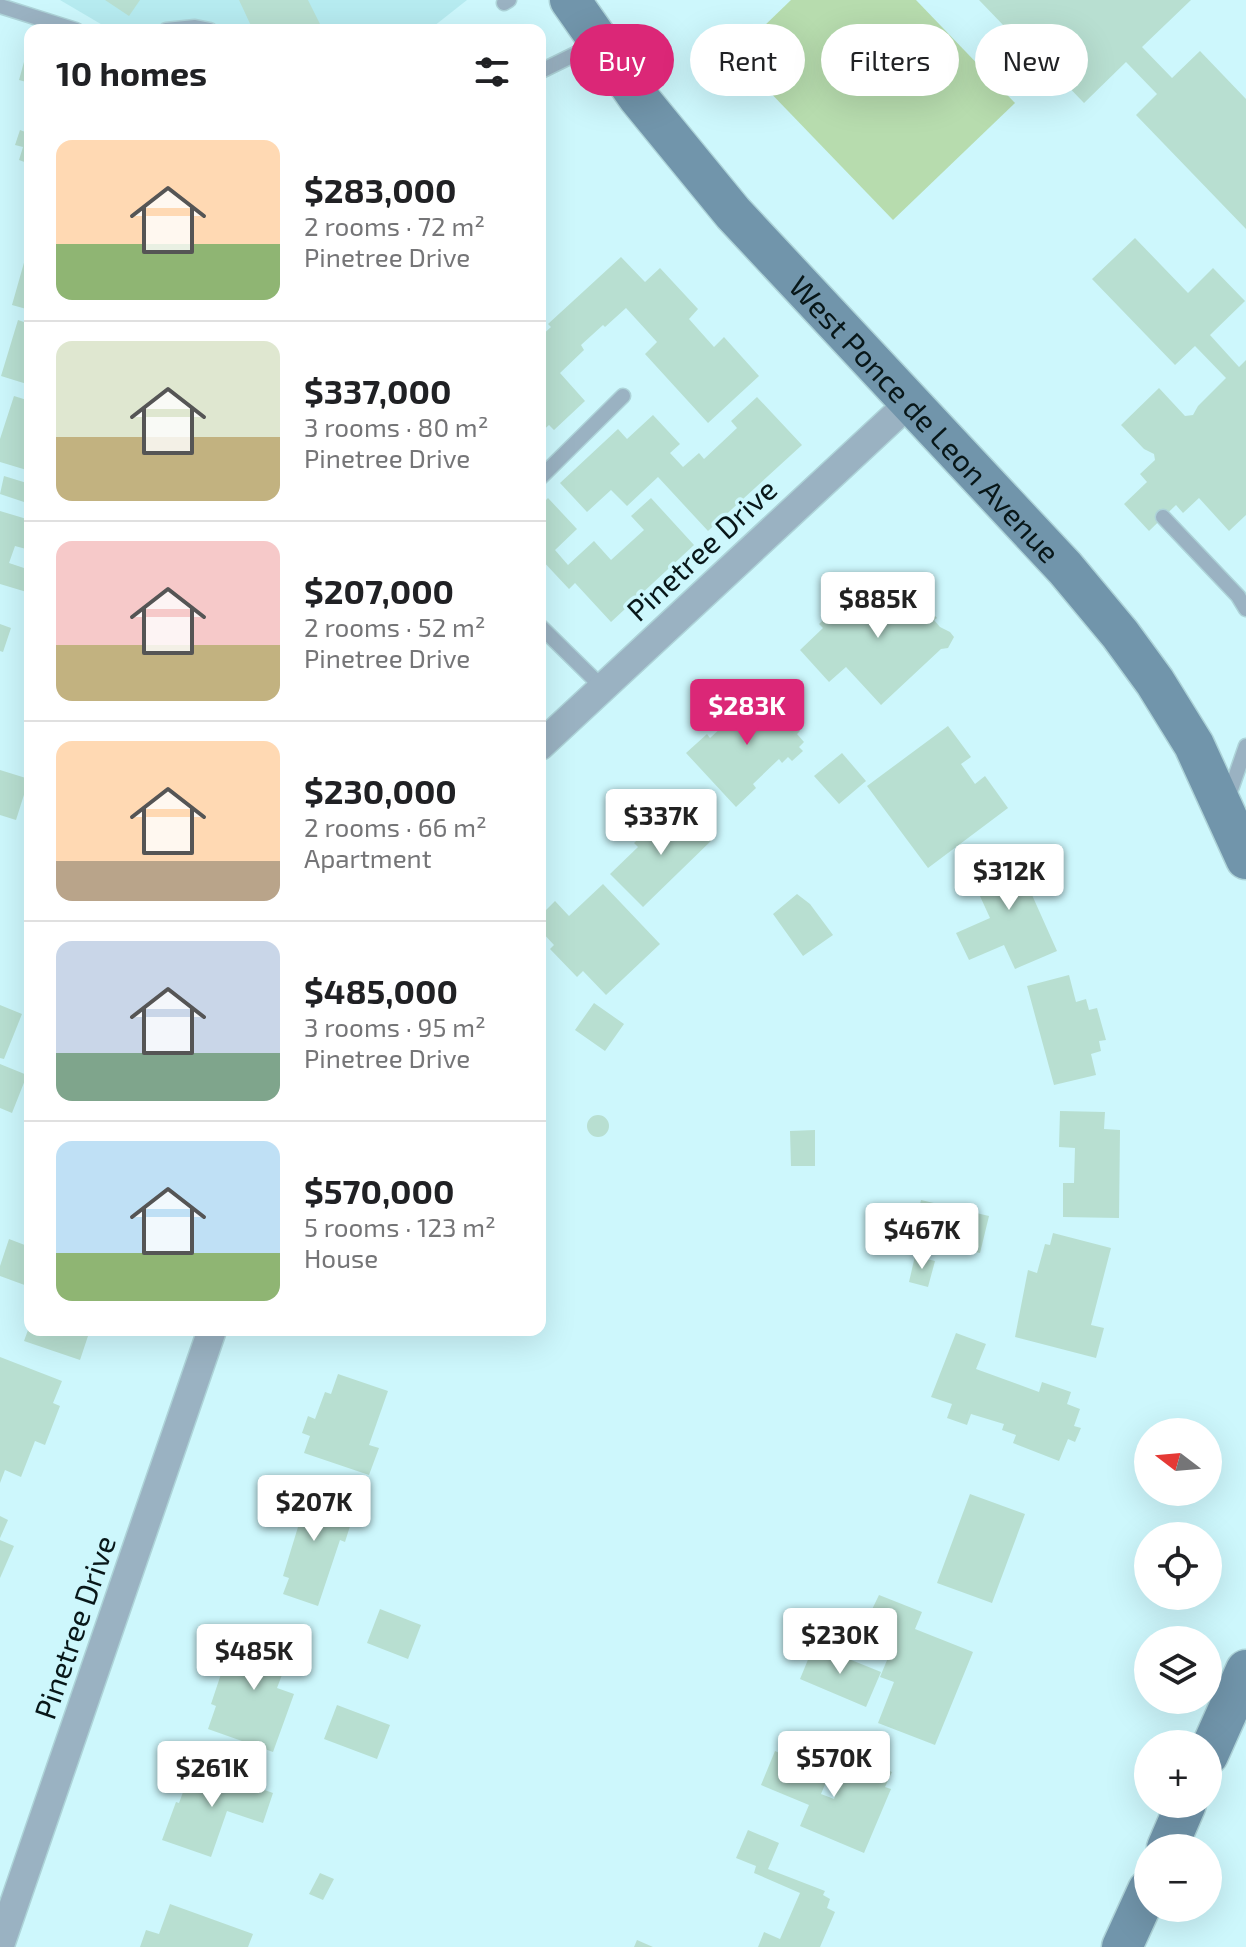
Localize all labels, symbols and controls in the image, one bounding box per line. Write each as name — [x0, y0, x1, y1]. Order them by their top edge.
chip: Buy — [570, 24, 674, 96]
chip: Rent — [690, 24, 805, 96]
chip: Filters — [821, 24, 959, 96]
chip: New — [975, 24, 1088, 96]
icon: filters — [470, 50, 514, 94]
text: 10 homes — [56, 52, 207, 93]
text: $283,000 — [304, 169, 457, 210]
icon: home — [120, 172, 216, 268]
text: 2 rooms · 72 m² — [304, 210, 485, 241]
text: Pinetree Drive — [304, 241, 470, 272]
street label: West Ponce de Leon Avenue — [783, 268, 1068, 569]
text: $337,000 — [304, 370, 451, 411]
icon: home — [120, 373, 216, 469]
text: 3 rooms · 80 m² — [304, 411, 488, 442]
text: Pinetree Drive — [304, 442, 470, 473]
street label: Pinetree Drive — [619, 470, 783, 628]
text: $207,000 — [304, 570, 454, 611]
pin: $885K — [822, 572, 934, 640]
icon: home — [120, 573, 216, 669]
text: $885K — [839, 582, 917, 613]
text: 2 rooms · 52 m² — [304, 611, 486, 642]
text: Pinetree Drive — [304, 642, 470, 673]
pin: $283K — [691, 679, 803, 747]
text: $283K — [708, 689, 786, 720]
text: $230,000 — [304, 770, 457, 811]
icon: home — [120, 773, 216, 869]
pin: $337K — [605, 789, 717, 857]
text: $337K — [624, 799, 698, 830]
text: 2 rooms · 66 m² — [304, 811, 487, 842]
text: Apartment — [304, 842, 432, 873]
pin: $312K — [953, 844, 1065, 912]
text: $312K — [973, 854, 1045, 885]
text: $485,000 — [304, 970, 458, 1011]
icon: home — [120, 973, 216, 1069]
text: 3 rooms · 95 m² — [304, 1011, 486, 1042]
text: Pinetree Drive — [304, 1042, 470, 1073]
text: $570,000 — [304, 1170, 454, 1211]
icon: home — [120, 1173, 216, 1269]
pin: $467K — [866, 1203, 978, 1271]
text: 5 rooms · 123 m² — [304, 1211, 496, 1242]
text: $467K — [883, 1213, 961, 1244]
text: House — [304, 1242, 378, 1273]
north arrow — [1134, 1418, 1222, 1506]
map controls — [1134, 1418, 1222, 1922]
pin: $207K — [258, 1475, 370, 1543]
text: $207K — [276, 1485, 352, 1516]
button: locate — [1134, 1522, 1222, 1610]
street label: Pinetree Drive — [26, 1530, 122, 1724]
pin: $230K — [784, 1608, 896, 1676]
text: $230K — [801, 1618, 879, 1649]
pin: $485K — [198, 1624, 310, 1692]
button: layers — [1134, 1626, 1222, 1714]
text: $485K — [215, 1634, 293, 1665]
button: + — [1134, 1730, 1222, 1818]
pin: $570K — [778, 1731, 890, 1799]
pin: $261K — [156, 1741, 268, 1809]
text: $570K — [796, 1741, 872, 1772]
text: $261K — [175, 1751, 249, 1782]
button: − — [1134, 1834, 1222, 1922]

